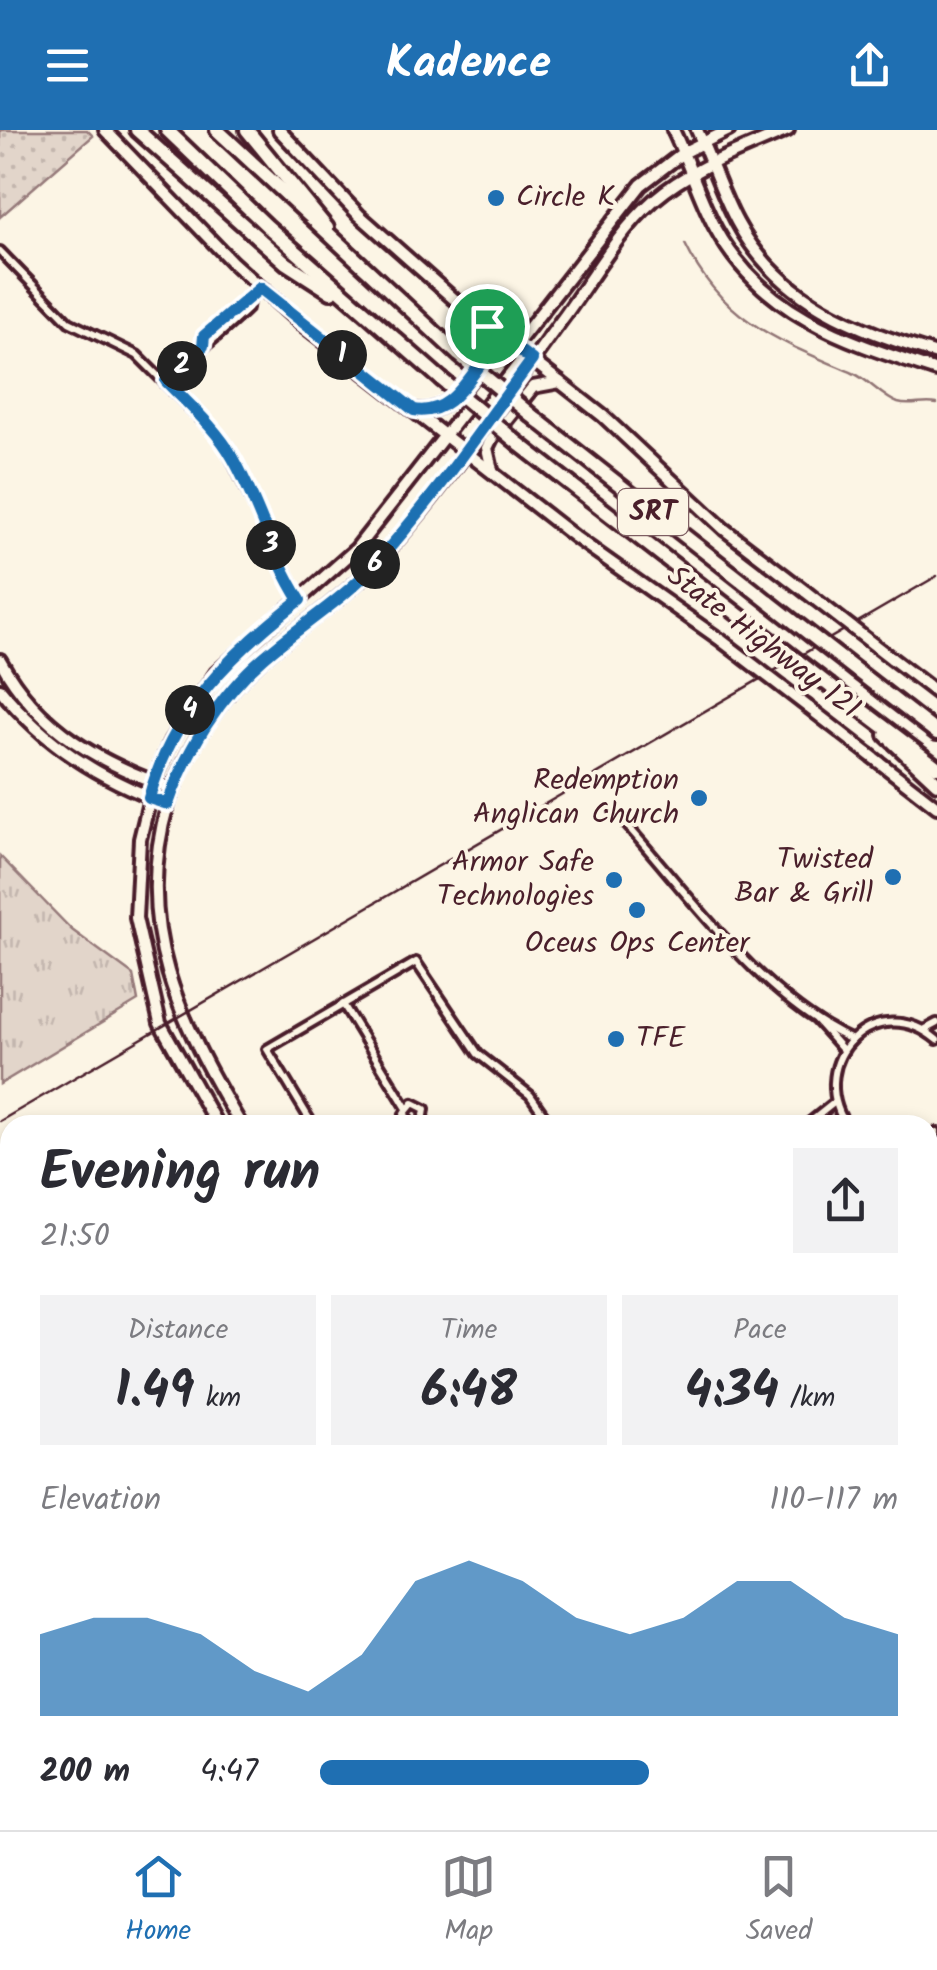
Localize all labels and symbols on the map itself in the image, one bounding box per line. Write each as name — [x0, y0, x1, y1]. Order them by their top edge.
place label: Circle K — [516, 174, 615, 222]
marker: Circle K — [485, 187, 507, 209]
pin — [445, 284, 530, 369]
pin: 1 — [317, 330, 367, 380]
pin: 2 — [157, 341, 207, 391]
road number: SRT — [618, 489, 688, 535]
pin: 3 — [246, 520, 296, 570]
pin: 6 — [350, 539, 400, 589]
street label: State Highway 121 — [656, 554, 870, 732]
pin: 4 — [165, 685, 215, 735]
place label: Redemption Anglican Church — [473, 757, 679, 839]
marker: Redemption Anglican Church — [688, 787, 710, 809]
place label: Twisted Bar & Grill — [735, 836, 874, 918]
place label: Armor Safe Technologies — [437, 839, 594, 921]
marker: Twisted Bar & Grill — [882, 866, 904, 888]
marker: Armor Safe Technologies — [603, 869, 625, 891]
marker: Oceus Ops Center — [626, 899, 648, 921]
place label: Oceus Ops Center — [525, 920, 751, 968]
place label: TFE — [636, 1015, 687, 1063]
marker: TFE — [605, 1028, 627, 1050]

